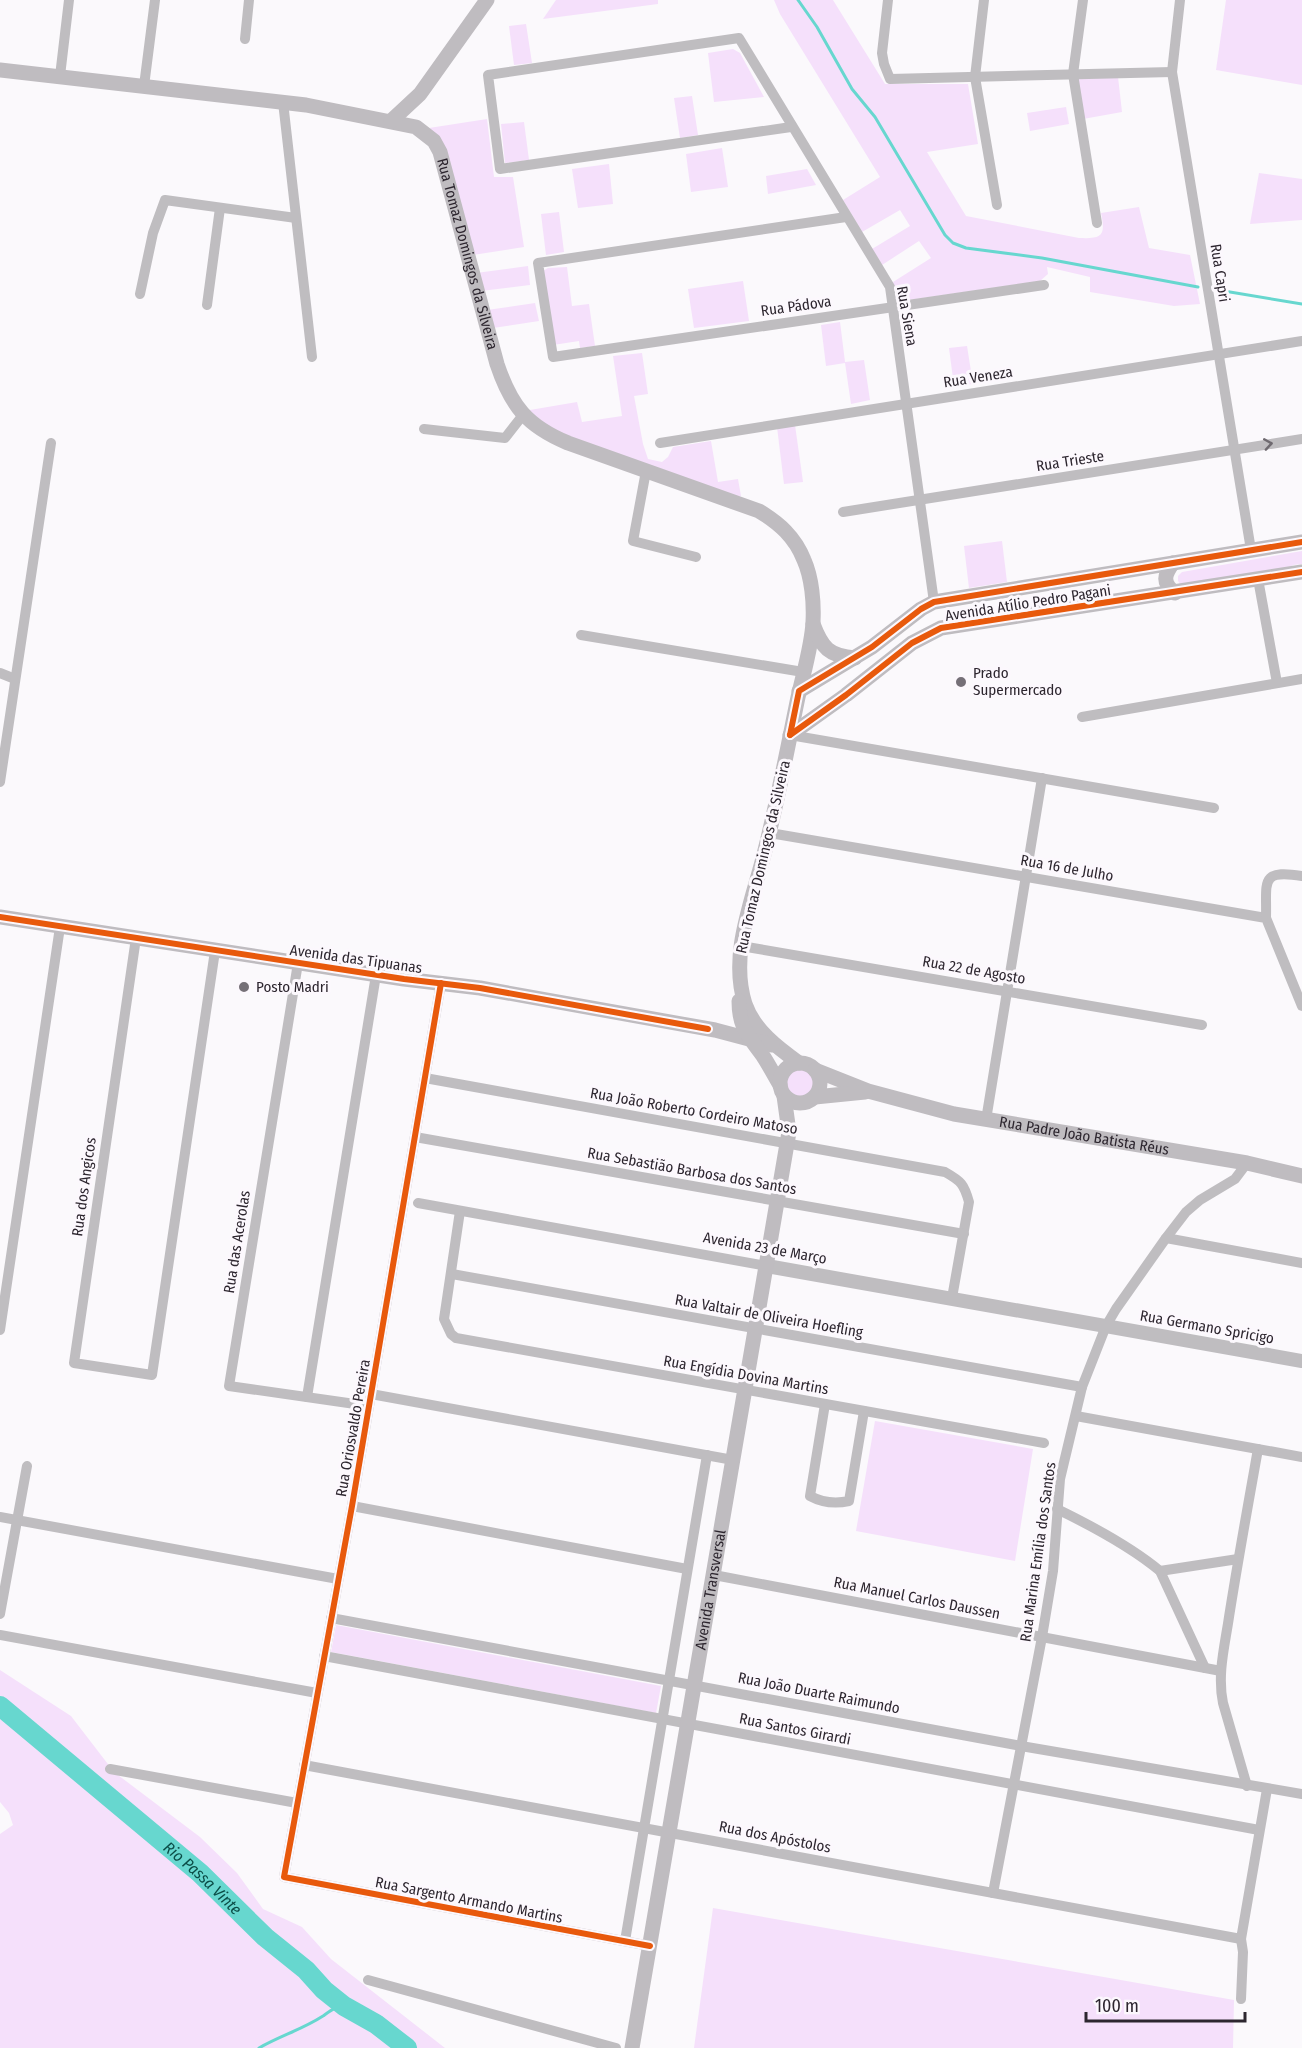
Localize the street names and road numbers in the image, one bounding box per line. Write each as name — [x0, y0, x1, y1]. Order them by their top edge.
street label: Rua Tomaz Domingos da Silveira — [433, 156, 502, 352]
street label: Rua Capri — [1207, 243, 1233, 303]
street label: Rua Siena — [893, 285, 921, 347]
street label: Rua Pádova — [760, 292, 832, 320]
street label: Rua Veneza — [942, 363, 1014, 391]
street label: Rua Trieste — [1035, 447, 1105, 475]
street label: Avenida Atílio Pedro Pagani — [944, 581, 1112, 625]
street label: Rua Tomaz Domingos da Silveira — [732, 759, 794, 955]
street label: Rua 16 de Julho — [1019, 851, 1115, 885]
street label: Avenida das Tipuanas — [289, 941, 423, 977]
street label: Rua 22 de Agosto — [921, 952, 1027, 988]
street label: Rua João Roberto Cordeiro Matoso — [589, 1084, 799, 1138]
street label: Rua Padre João Batista Réus — [998, 1113, 1170, 1159]
street label: Rua dos Angicos — [68, 1136, 100, 1238]
street label: Rua Sebastião Barbosa dos Santos — [586, 1144, 798, 1198]
street label: Rua das Acerolas — [220, 1189, 254, 1295]
street label: Avenida 23 de Março — [702, 1228, 828, 1268]
street label: Rua Valtair de Oliveira Hoefling — [674, 1291, 864, 1341]
street label: Rua Germano Spricigo — [1139, 1306, 1275, 1348]
street label: Rua Engídia Dovina Martins — [662, 1352, 830, 1398]
street label: Rua Oriosvaldo Pereira — [332, 1358, 374, 1498]
street label: Rua Marina Emília dos Santos — [1016, 1461, 1060, 1643]
street label: Avenida Transversal — [691, 1528, 730, 1651]
street label: Rua Manuel Carlos Daussen — [832, 1573, 1002, 1623]
street label: Rua João Duarte Raimundo — [736, 1668, 902, 1718]
street label: Rua Santos Girardi — [738, 1709, 852, 1749]
street label: Rua dos Apóstolos — [717, 1817, 833, 1857]
street label: Rua Sargento Armando Martins — [374, 1873, 564, 1927]

